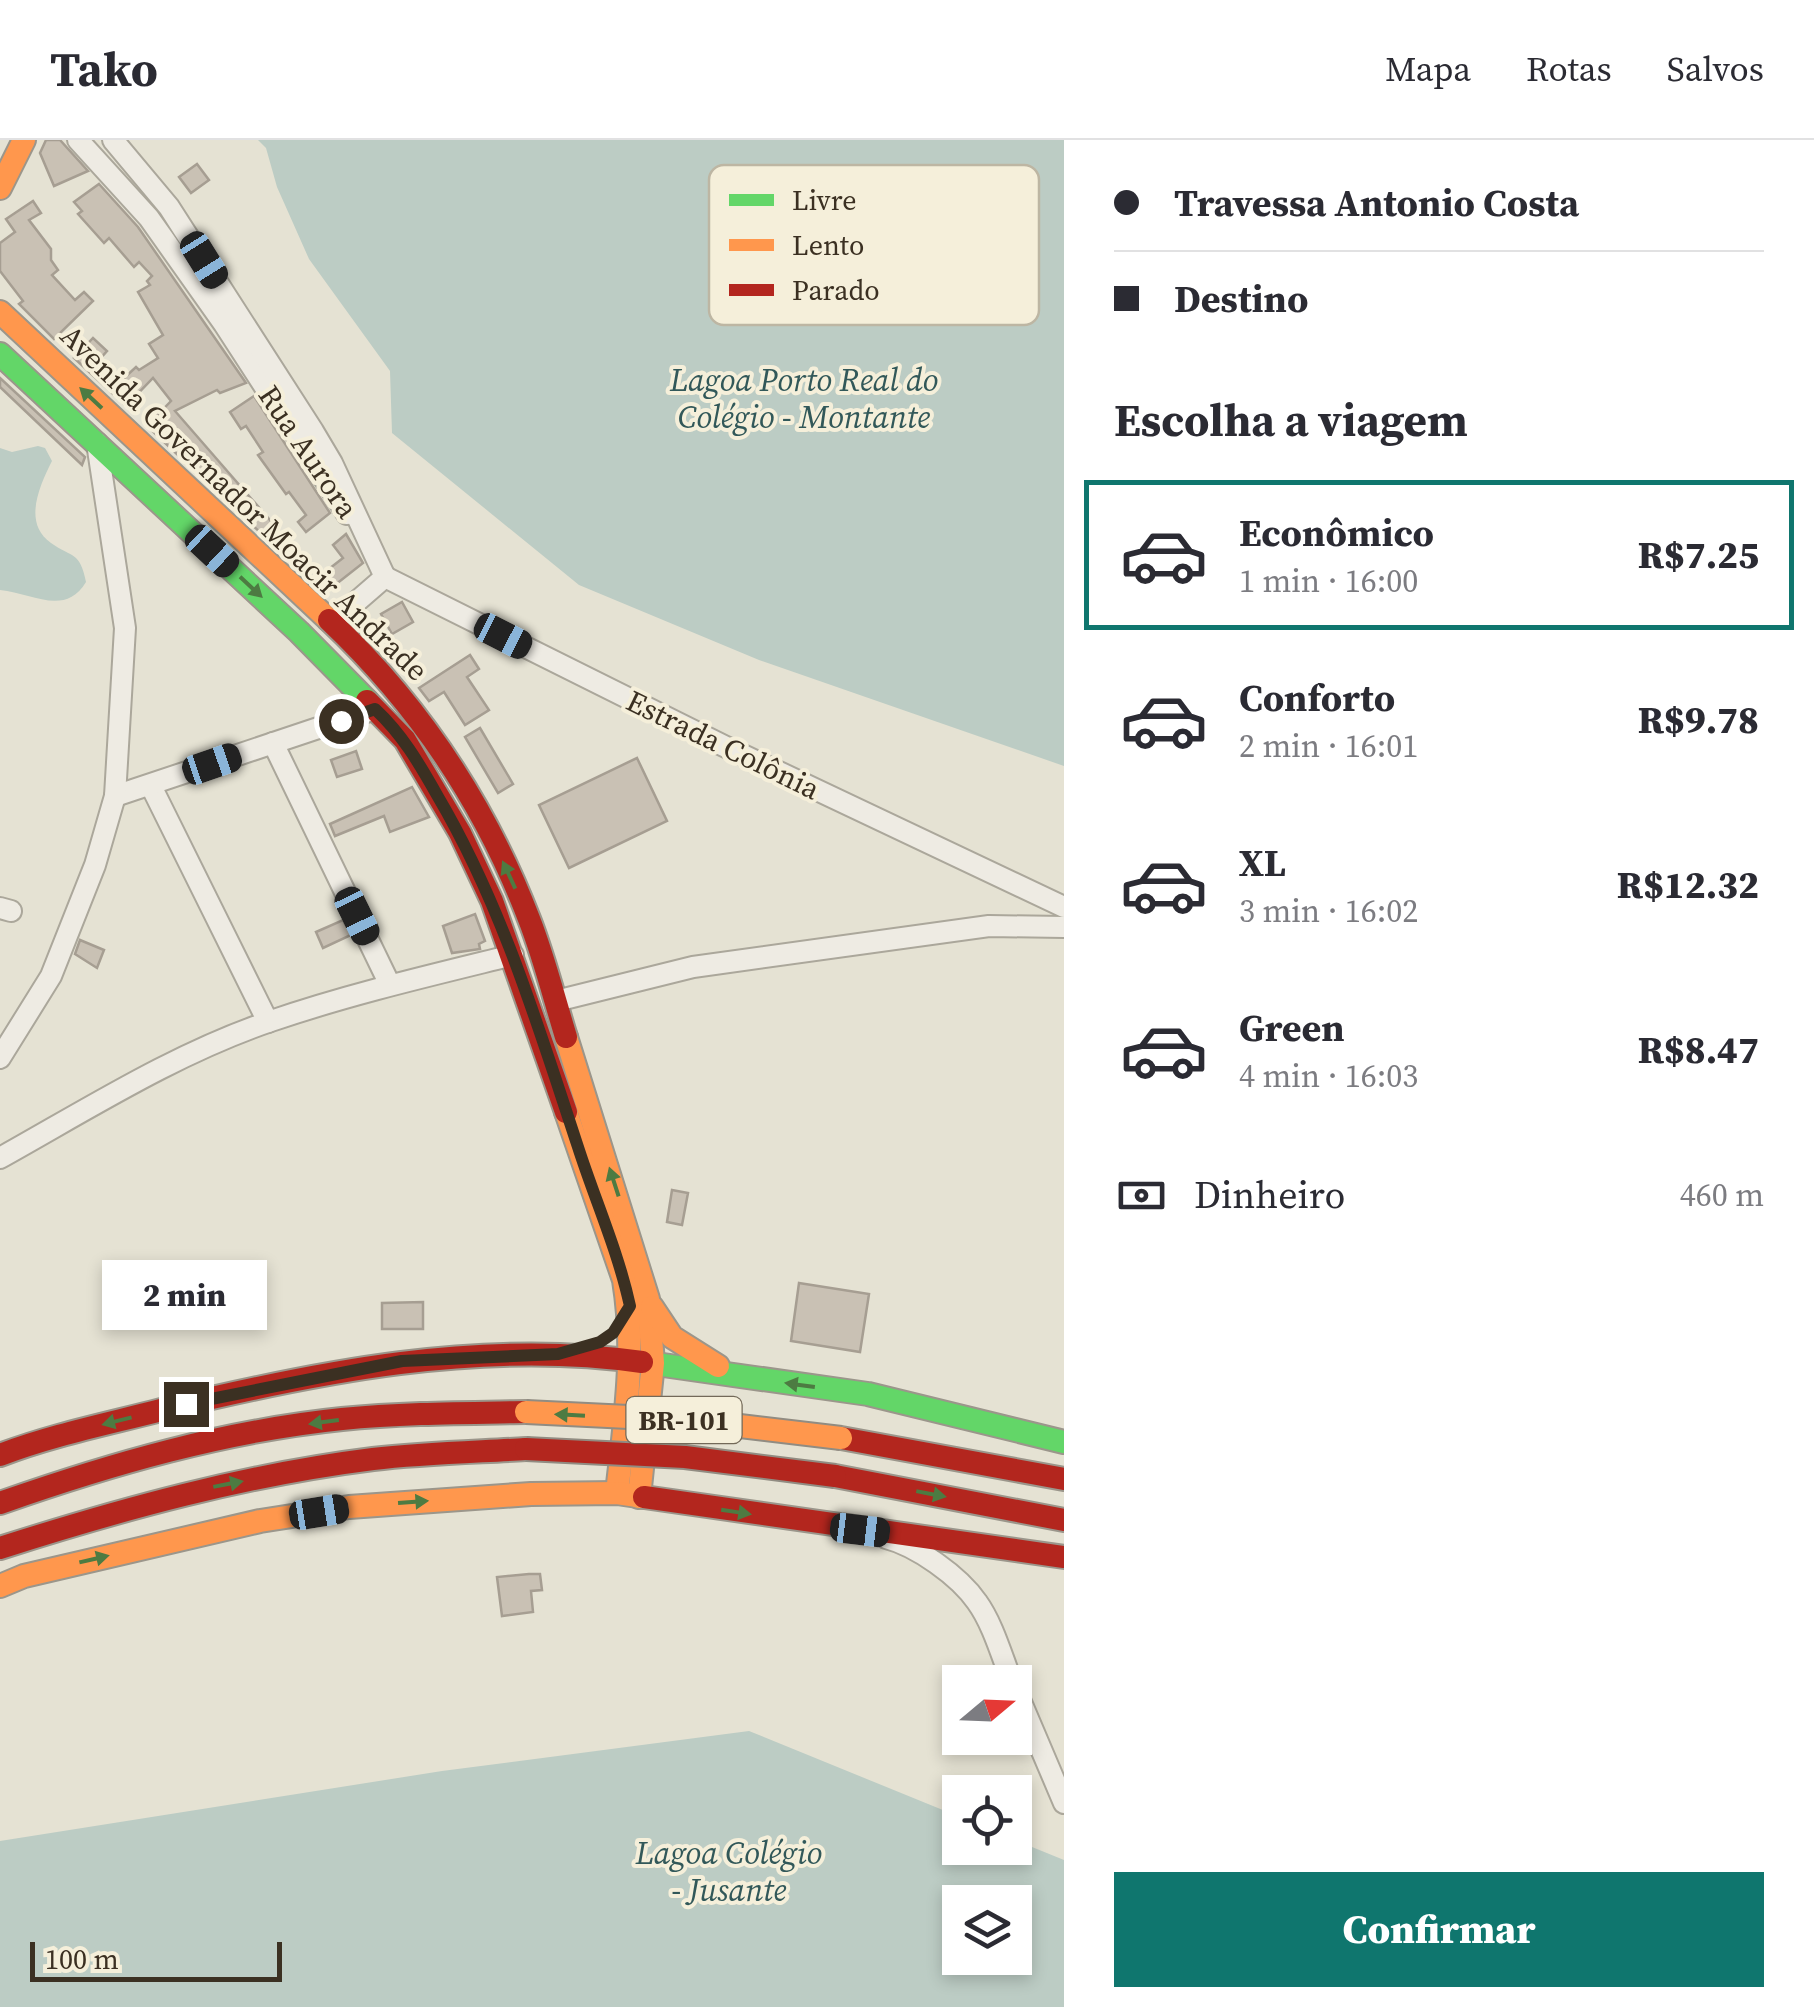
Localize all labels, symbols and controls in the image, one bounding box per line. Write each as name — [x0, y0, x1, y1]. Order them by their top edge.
text: Tako — [50, 36, 158, 102]
text: Mapa — [1385, 45, 1471, 93]
text: Rotas — [1526, 45, 1612, 93]
text: Salvos — [1667, 45, 1764, 93]
legend — [709, 165, 1039, 325]
text: Travessa Antonio Costa — [1174, 177, 1579, 229]
text: Livre — [792, 181, 857, 219]
text: Lento — [792, 226, 864, 264]
car — [175, 227, 233, 293]
text: Parado — [792, 271, 880, 309]
text: Destino — [1174, 273, 1308, 325]
street label: Avenida Governador Moacir Andrade — [51, 315, 437, 690]
water label: Lagoa Porto Real do Colégio - Montante — [669, 358, 938, 439]
street label: Rua Aurora — [249, 377, 368, 527]
one-way arrow — [80, 387, 104, 410]
text: Escolha a viagem — [1114, 389, 1468, 451]
text: Econômico — [1239, 507, 1434, 559]
icon: car — [1119, 510, 1209, 600]
car — [180, 520, 244, 582]
text: R$7.25 — [1638, 529, 1759, 581]
text: 1 min · 16:00 — [1239, 559, 1418, 603]
one-way arrow — [239, 575, 263, 598]
car — [469, 609, 537, 663]
text: Conforto — [1239, 672, 1395, 724]
icon: car — [1119, 675, 1209, 765]
street label: Estrada Colônia — [620, 680, 827, 809]
text: R$9.78 — [1638, 694, 1759, 746]
route start — [319, 699, 364, 744]
text: 2 min · 16:01 — [1239, 724, 1418, 768]
car — [179, 740, 245, 788]
text: XL — [1239, 837, 1286, 889]
icon: car — [1119, 840, 1209, 930]
text: R$12.32 — [1617, 859, 1759, 911]
one-way arrow — [501, 860, 518, 889]
car — [330, 882, 384, 950]
text: 3 min · 16:02 — [1239, 889, 1418, 933]
text: Green — [1239, 1002, 1345, 1054]
icon: car — [1119, 1005, 1209, 1095]
text: R$8.47 — [1638, 1024, 1759, 1076]
text: 4 min · 16:03 — [1239, 1054, 1418, 1098]
one-way arrow — [605, 1167, 620, 1197]
icon: cash — [1114, 1168, 1169, 1223]
text: Dinheiro — [1194, 1169, 1345, 1221]
text: 460 m — [1680, 1173, 1764, 1217]
callout: 2 min — [104, 1259, 268, 1329]
text: 2 min — [143, 1273, 226, 1317]
one-way arrow — [784, 1376, 815, 1392]
route end — [164, 1382, 209, 1427]
road number: BR-101 — [626, 1397, 742, 1443]
one-way arrow — [553, 1406, 585, 1422]
one-way arrow — [101, 1414, 132, 1430]
one-way arrow — [307, 1415, 339, 1431]
one-way arrow — [213, 1476, 244, 1492]
one-way arrow — [915, 1487, 946, 1503]
car — [287, 1492, 351, 1532]
one-way arrow — [398, 1494, 429, 1510]
one-way arrow — [721, 1504, 753, 1520]
car — [828, 1511, 892, 1549]
one-way arrow — [79, 1551, 110, 1567]
north arrow — [942, 1665, 1032, 1755]
map controls — [942, 1665, 1032, 1975]
button: locate — [942, 1775, 1032, 1865]
water label: Lagoa Colégio - Jusante — [635, 1831, 822, 1912]
button: Confirmar — [1114, 1872, 1764, 1987]
button: layers — [942, 1885, 1032, 1975]
scale bar — [30, 1937, 282, 1982]
text: 100 m — [45, 1940, 119, 1978]

